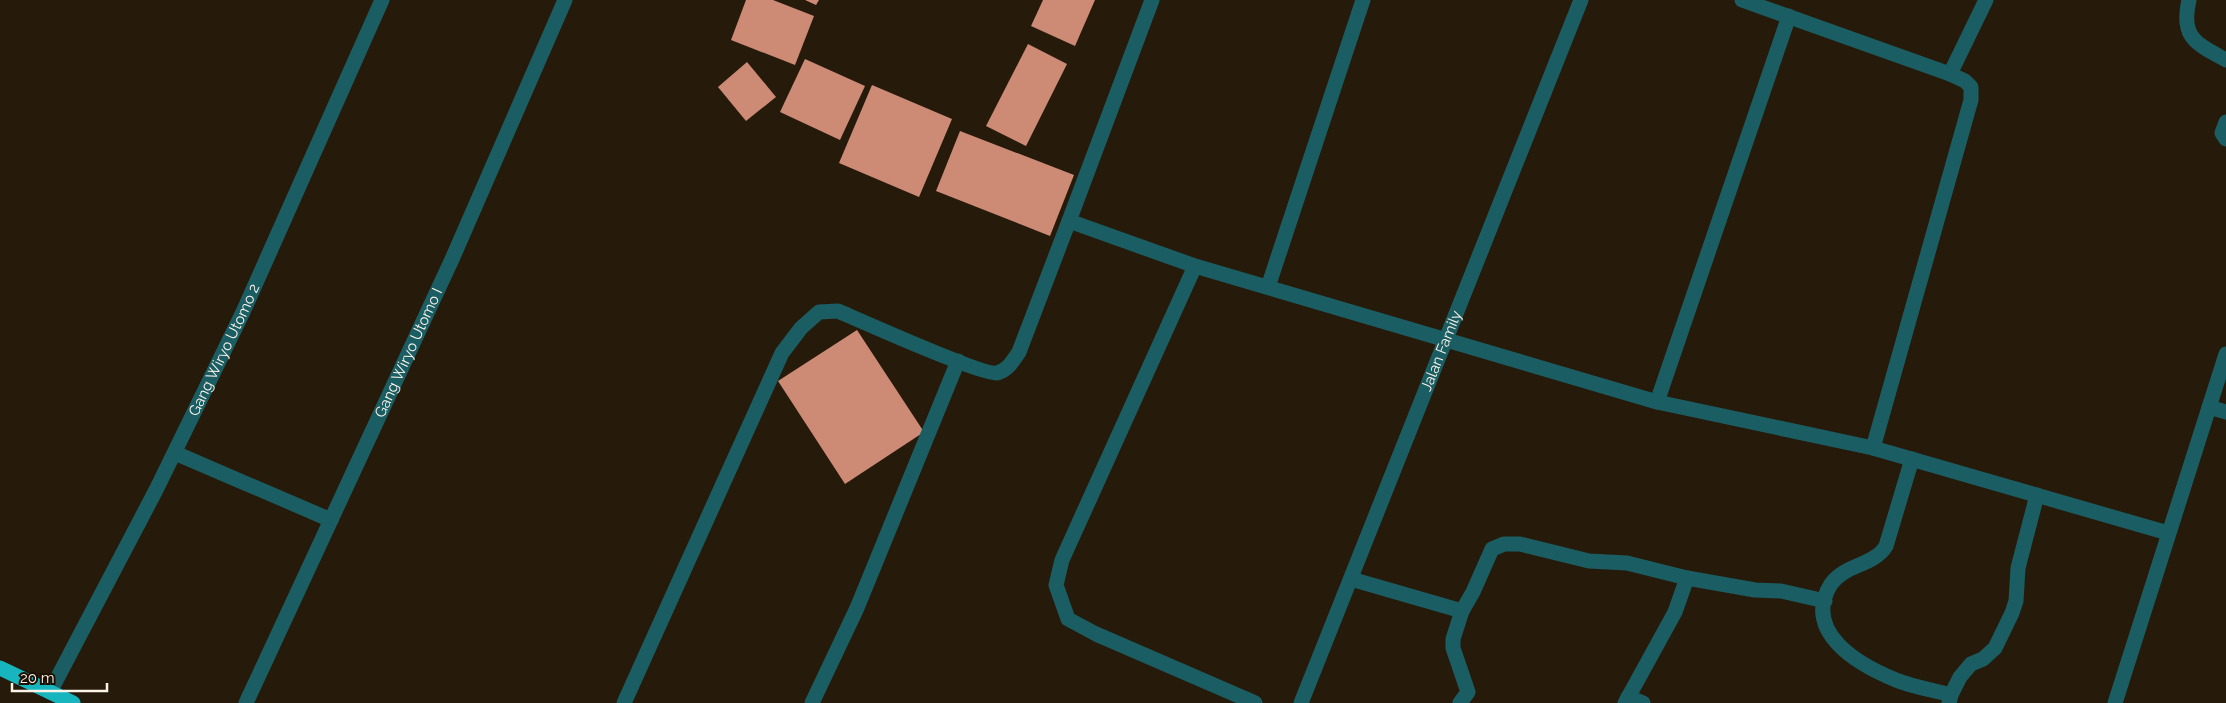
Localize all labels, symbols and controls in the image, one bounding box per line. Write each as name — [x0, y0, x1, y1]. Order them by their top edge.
street label: Gang Wiryo Utomo 2 — [185, 281, 264, 419]
street label: Gang Wiryo Utomo I — [371, 285, 446, 420]
street label: Jalan Family — [1417, 308, 1465, 394]
scale bar — [12, 660, 108, 692]
text: 20 m — [20, 669, 55, 687]

